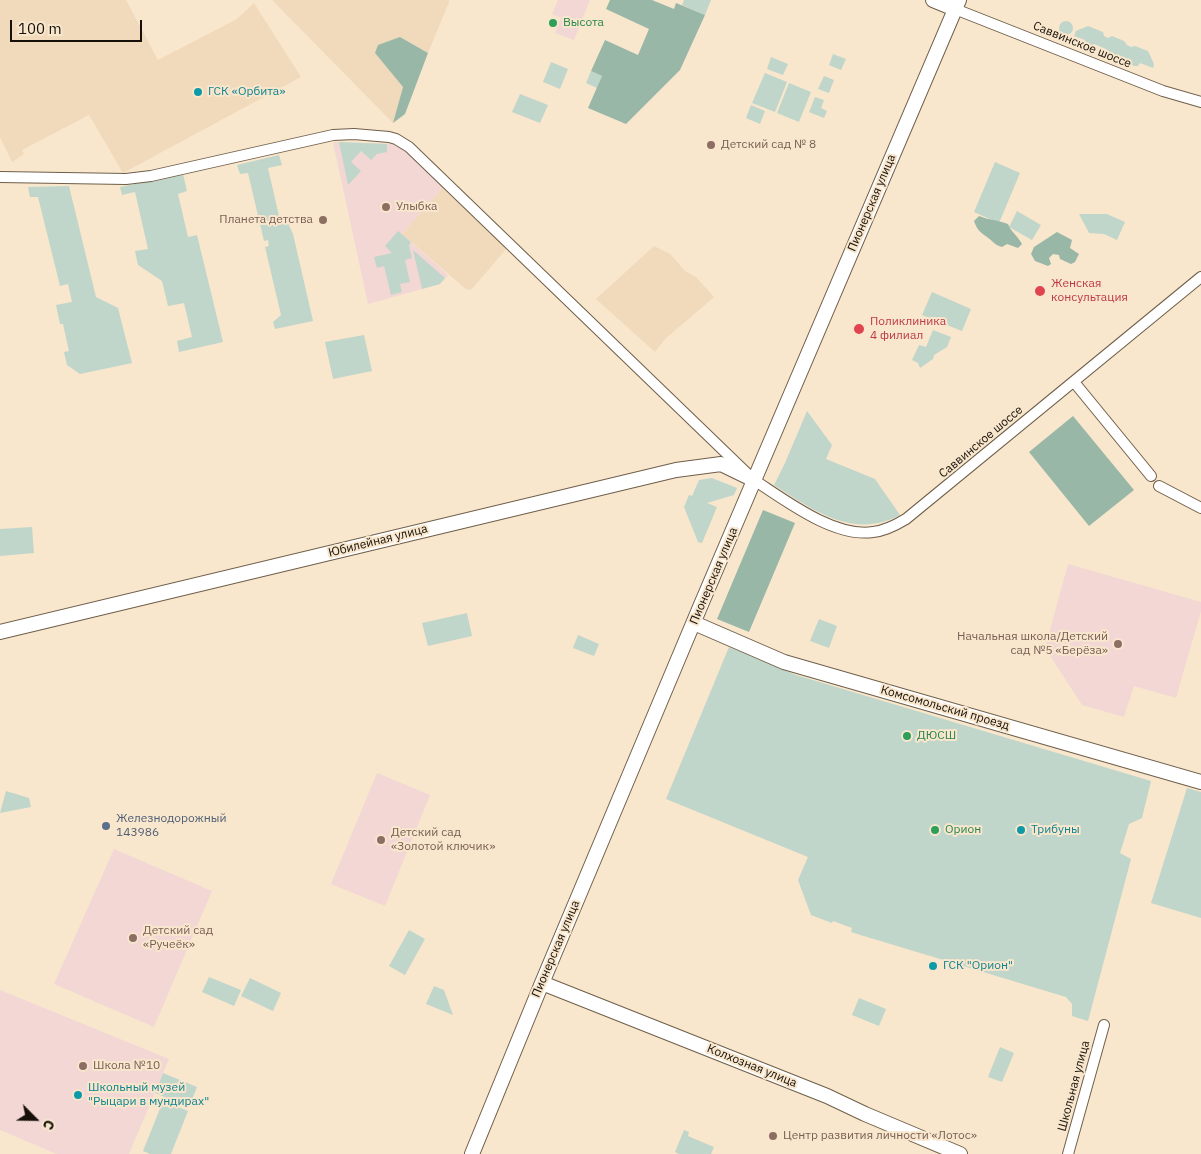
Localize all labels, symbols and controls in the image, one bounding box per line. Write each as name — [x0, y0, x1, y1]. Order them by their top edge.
scale bar — [12, 10, 145, 42]
place label: Высота — [563, 16, 604, 30]
marker: Высота — [547, 17, 559, 29]
text: 100 m — [18, 19, 62, 38]
street label: Саввинское шоссе — [1031, 19, 1133, 71]
place label: ГСК «Орбита» — [208, 85, 285, 99]
marker: ГСК «Орбита» — [192, 86, 204, 98]
place label: Детский сад № 8 — [721, 138, 816, 152]
marker: Детский сад № 8 — [705, 139, 717, 151]
street label: Пионерская улица — [845, 152, 899, 254]
place label: Улыбка — [396, 200, 438, 214]
marker: Улыбка — [380, 201, 392, 213]
place label: Планета детства — [219, 213, 313, 227]
marker: Планета детства — [317, 214, 329, 226]
place label: Женская консультация — [1051, 277, 1128, 305]
marker: Женская консультация — [1033, 284, 1047, 298]
place label: Поликлиника 4 филиал — [870, 315, 946, 343]
marker: Поликлиника 4 филиал — [852, 322, 866, 336]
street label: Саввинское шоссе — [936, 403, 1026, 481]
street label: Юбилейная улица — [327, 522, 429, 560]
street label: Пионерская улица — [687, 525, 741, 627]
place label: Начальная школа/Детский сад №5 «Берёза» — [957, 630, 1108, 658]
marker: Начальная школа/Детский сад №5 «Берёза» — [1112, 638, 1124, 650]
street label: Комсомольский проезд — [879, 683, 1011, 733]
place label: ДЮСШ — [917, 729, 956, 743]
marker: ДЮСШ — [901, 730, 913, 742]
place label: Железнодорожный 143986 — [116, 812, 227, 840]
marker: Железнодорожный 143986 — [100, 820, 112, 832]
place label: Орион — [945, 823, 981, 837]
place label: Трибуны — [1031, 823, 1080, 837]
marker: Орион — [929, 824, 941, 836]
marker: Трибуны — [1015, 824, 1027, 836]
place label: Детский сад «Золотой ключик» — [391, 826, 495, 854]
marker: Детский сад «Золотой ключик» — [375, 834, 387, 846]
street label: Пионерская улица — [529, 898, 583, 1000]
place label: Детский сад «Ручеёк» — [143, 924, 213, 952]
marker: Детский сад «Ручеёк» — [127, 932, 139, 944]
place label: ГСК "Орион" — [943, 959, 1013, 973]
marker: ГСК "Орион" — [927, 960, 939, 972]
street label: Школьная улица — [1055, 1039, 1093, 1133]
street label: Колхозная улица — [705, 1041, 799, 1091]
place label: Школа №10 — [93, 1059, 160, 1073]
marker: Школа №10 — [77, 1060, 89, 1072]
place label: Школьный музей "Рыцари в мундирах" — [88, 1081, 209, 1109]
marker: Школьный музей "Рыцари в мундирах" — [72, 1089, 84, 1101]
north arrow — [10, 1094, 60, 1144]
text: С — [39, 1117, 59, 1133]
place label: Центр развития личности «Лотос» — [783, 1129, 977, 1143]
marker: Центр развития личности «Лотос» — [767, 1130, 779, 1142]

